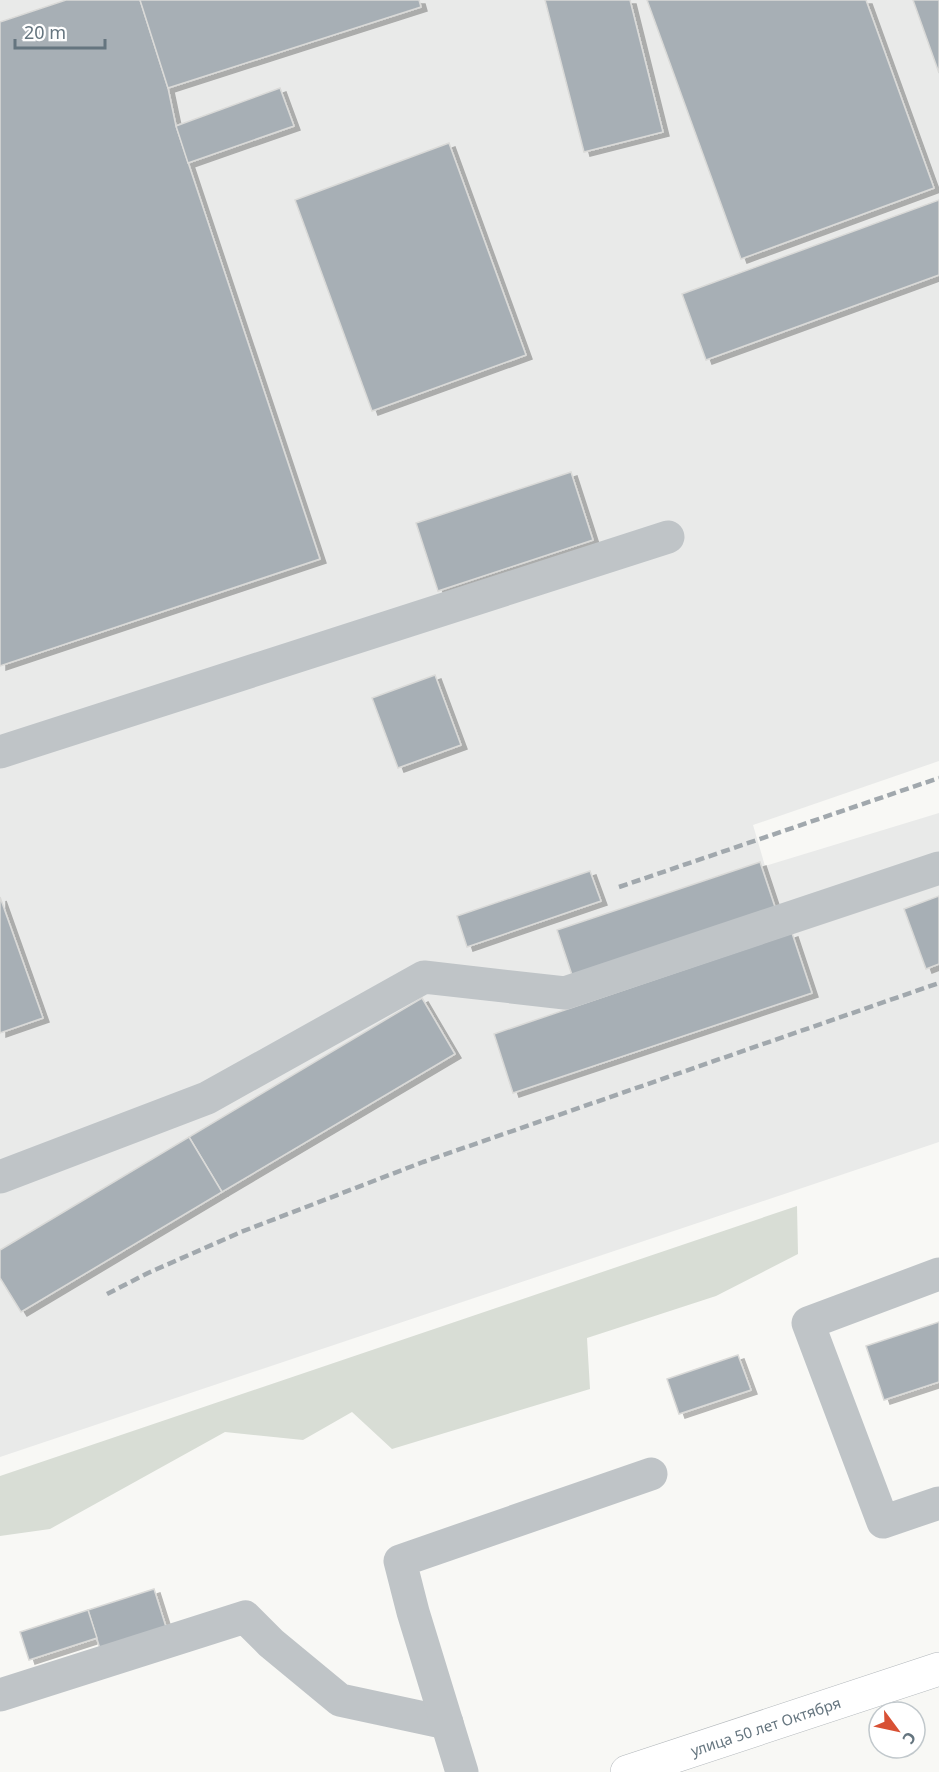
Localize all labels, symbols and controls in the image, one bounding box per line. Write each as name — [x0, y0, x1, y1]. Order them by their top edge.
scale bar — [15, 12, 105, 50]
text: 20 m — [24, 20, 66, 44]
street label: улица 50 лет Октября — [688, 1692, 843, 1760]
north arrow — [867, 1700, 927, 1760]
text: С — [898, 1728, 922, 1748]

